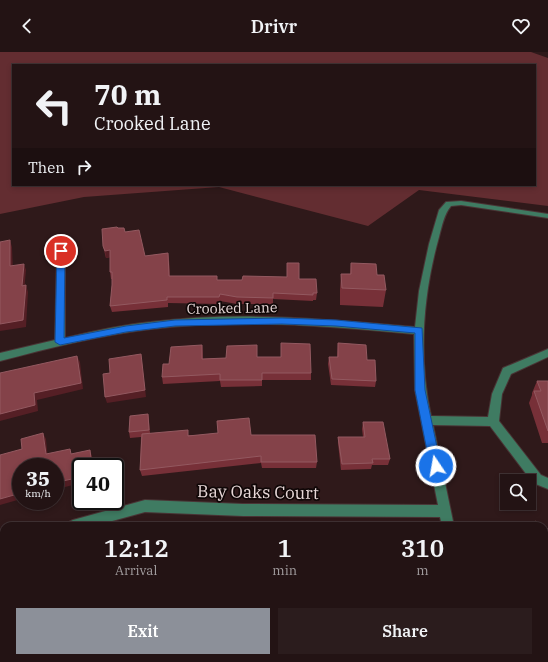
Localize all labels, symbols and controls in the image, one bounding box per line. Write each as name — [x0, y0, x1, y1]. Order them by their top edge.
icon: back — [16, 15, 38, 37]
text: Drivr — [251, 15, 297, 38]
icon: heart — [510, 15, 532, 37]
text: 70 m — [94, 76, 161, 113]
icon: left — [28, 80, 80, 132]
text: Crooked Lane — [94, 112, 211, 135]
icon: right — [73, 156, 95, 178]
text: Then — [28, 158, 65, 177]
pin — [44, 234, 78, 268]
icon: arrive — [50, 240, 72, 262]
street label: Crooked Lane — [186, 298, 278, 318]
position arrow — [415, 445, 457, 487]
speed limit sign: 40 — [72, 458, 124, 510]
text: 35 — [26, 465, 50, 492]
map controls — [500, 474, 536, 510]
button: search — [500, 474, 536, 510]
street label: Bay Oaks Court — [197, 480, 319, 504]
text: km/h — [25, 487, 51, 500]
text: 12:12 — [104, 532, 169, 564]
text: 1 — [278, 532, 292, 564]
text: 310 — [401, 532, 444, 564]
text: Arrival — [115, 562, 157, 579]
text: min — [272, 562, 297, 579]
text: m — [416, 562, 429, 579]
button: Exit — [16, 608, 270, 654]
button: Share — [278, 608, 532, 654]

